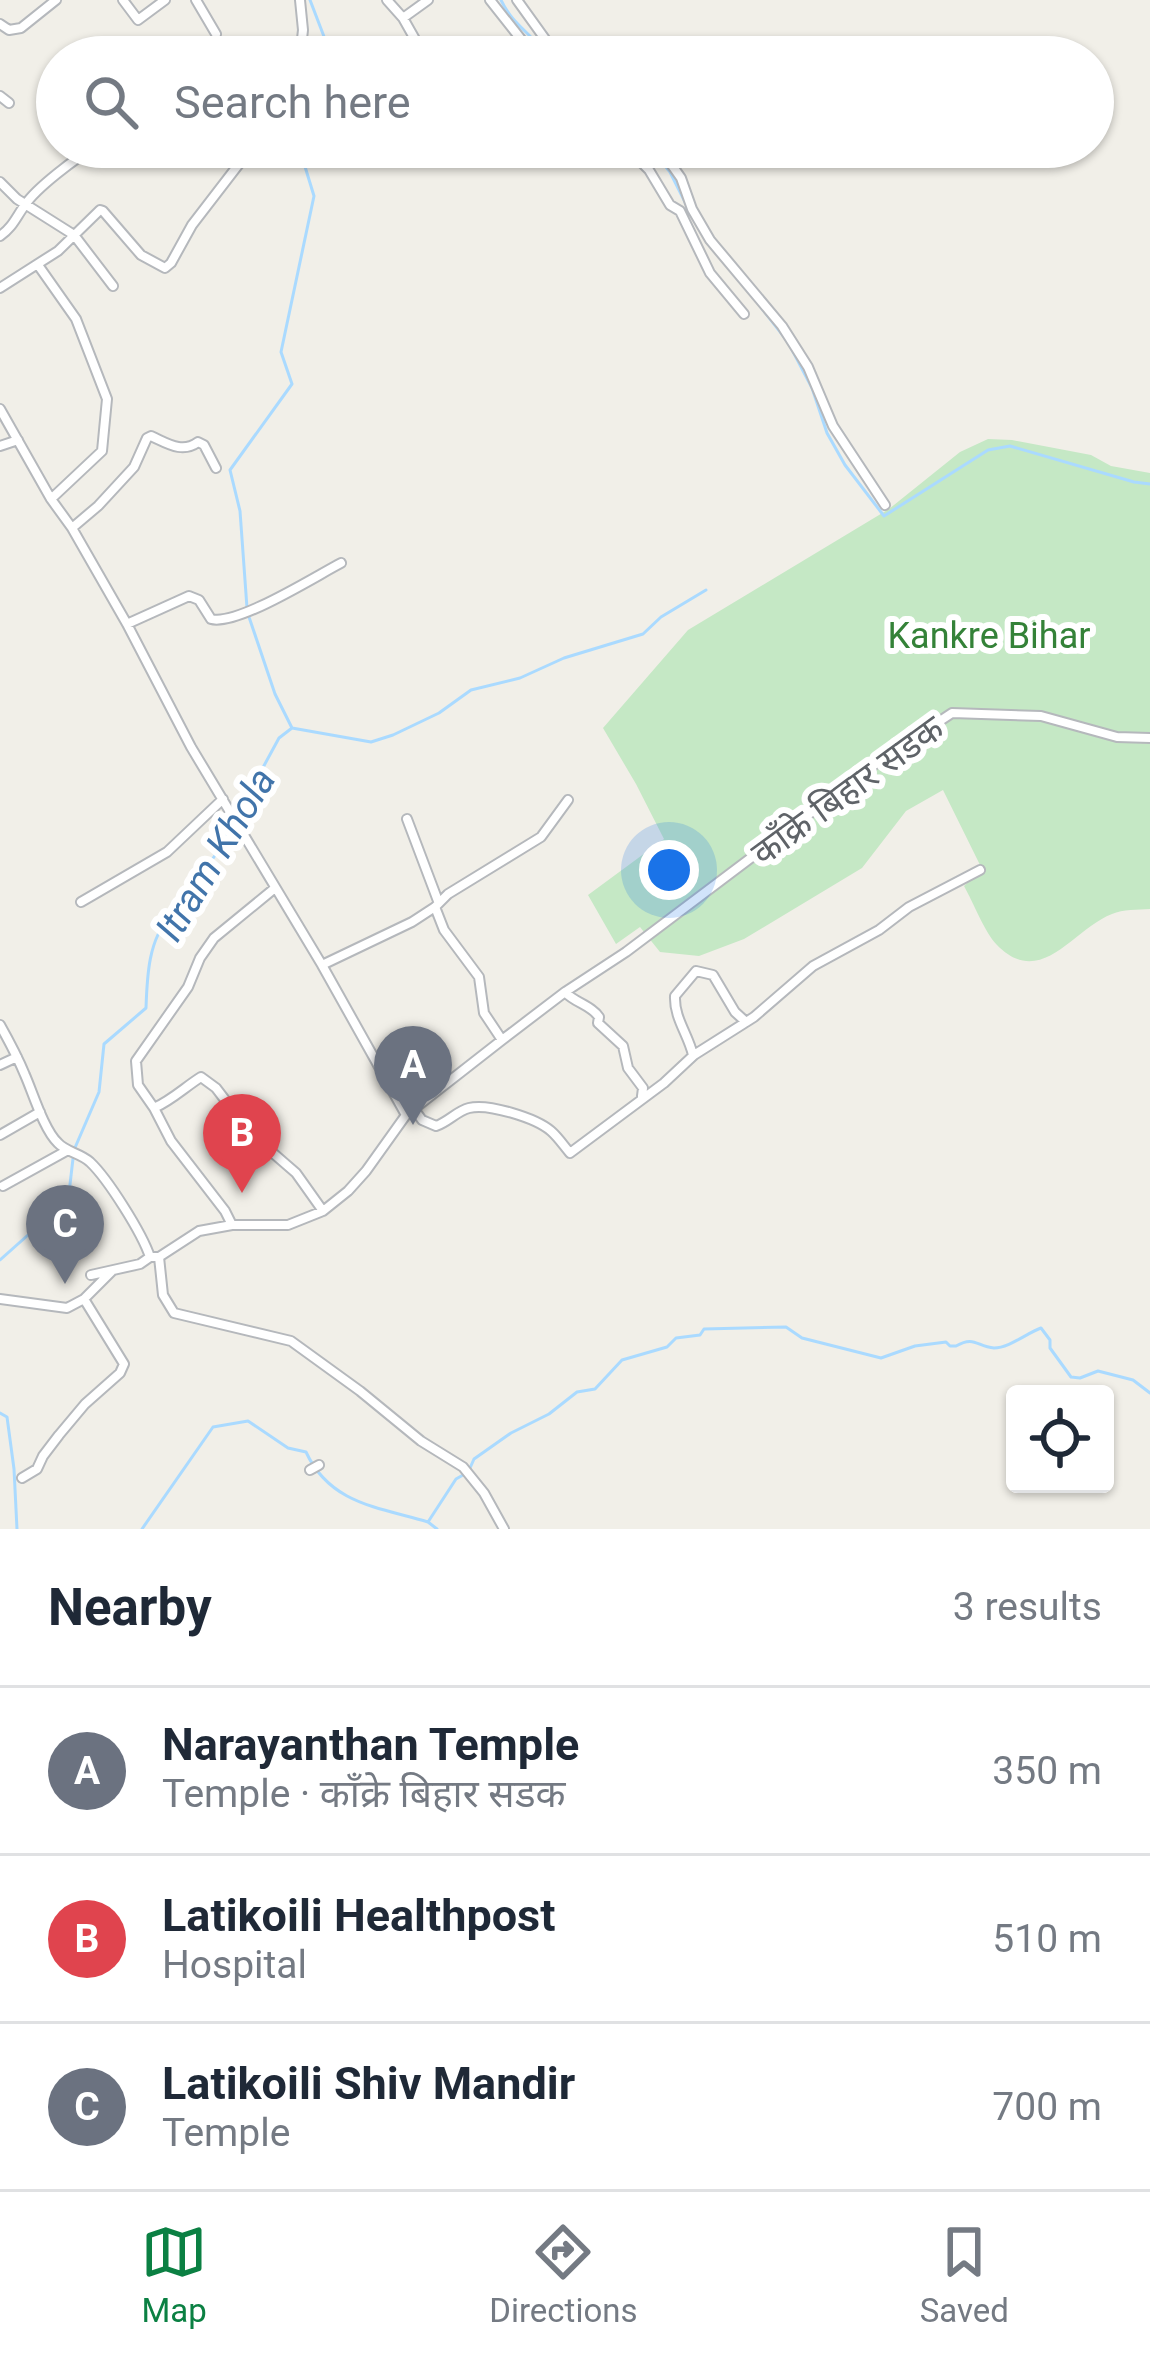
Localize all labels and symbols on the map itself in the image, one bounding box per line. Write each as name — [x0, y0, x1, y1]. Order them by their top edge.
park label: Kankre Bihar — [888, 615, 1090, 657]
street label: काँक्रे बिहार सडक — [743, 706, 953, 874]
water label: Itram Khola — [146, 760, 286, 949]
your location — [639, 840, 699, 900]
pin: A — [374, 1026, 452, 1125]
pin: B — [203, 1094, 281, 1193]
pin: C — [26, 1185, 104, 1284]

